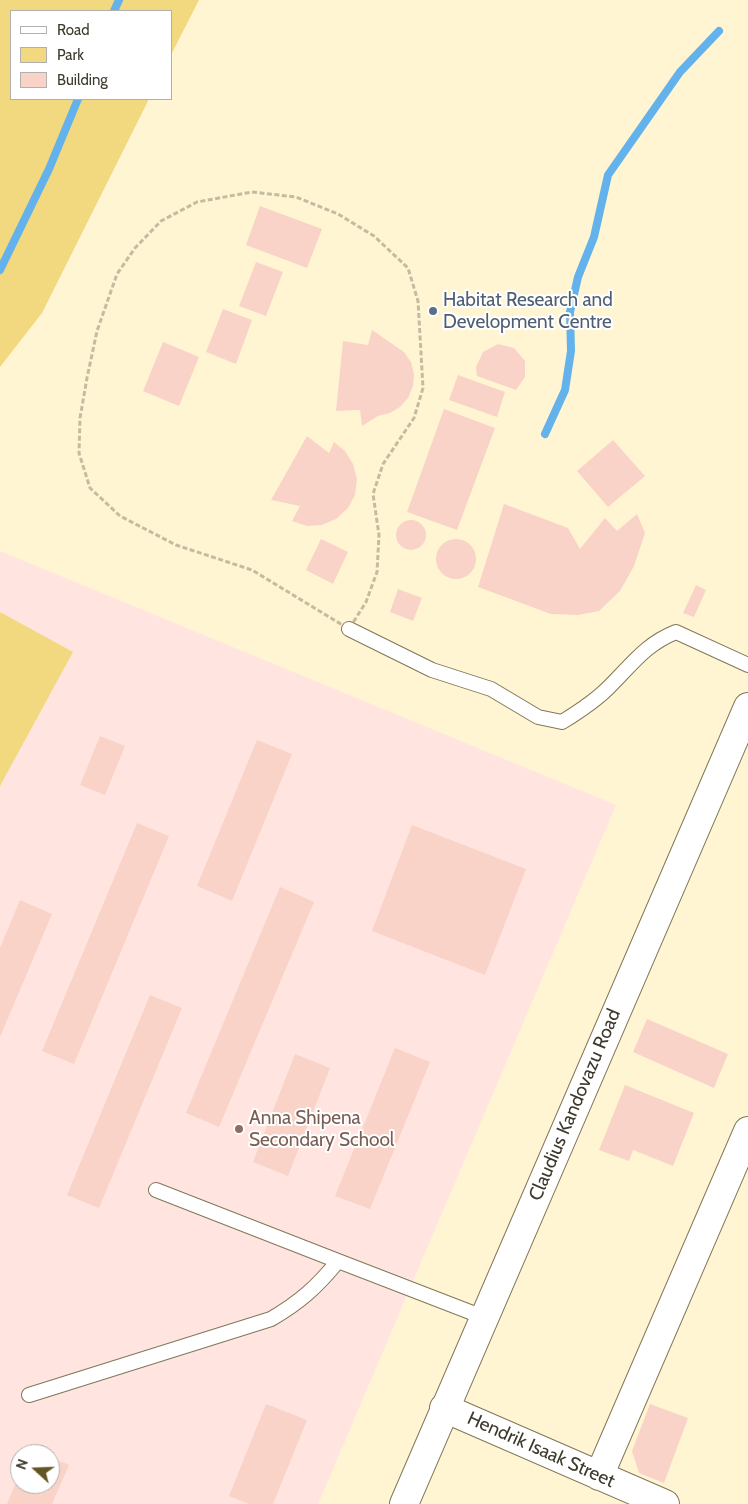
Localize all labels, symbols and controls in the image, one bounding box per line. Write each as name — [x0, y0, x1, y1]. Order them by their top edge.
legend — [10, 10, 172, 100]
text: Road — [57, 21, 90, 39]
text: Park — [57, 46, 84, 64]
text: Building — [57, 71, 108, 89]
place label: Habitat Research and Development Centre — [443, 289, 613, 333]
marker: Habitat Research and Development Centre — [427, 305, 439, 317]
street label: Claudius Kandovazu Road — [524, 1006, 626, 1204]
place label: Anna Shipena Secondary School — [249, 1107, 394, 1151]
marker: Anna Shipena Secondary School — [233, 1123, 245, 1135]
street label: Hendrik Isaak Street — [464, 1407, 618, 1493]
north arrow — [10, 1444, 60, 1494]
text: N — [12, 1456, 32, 1472]

